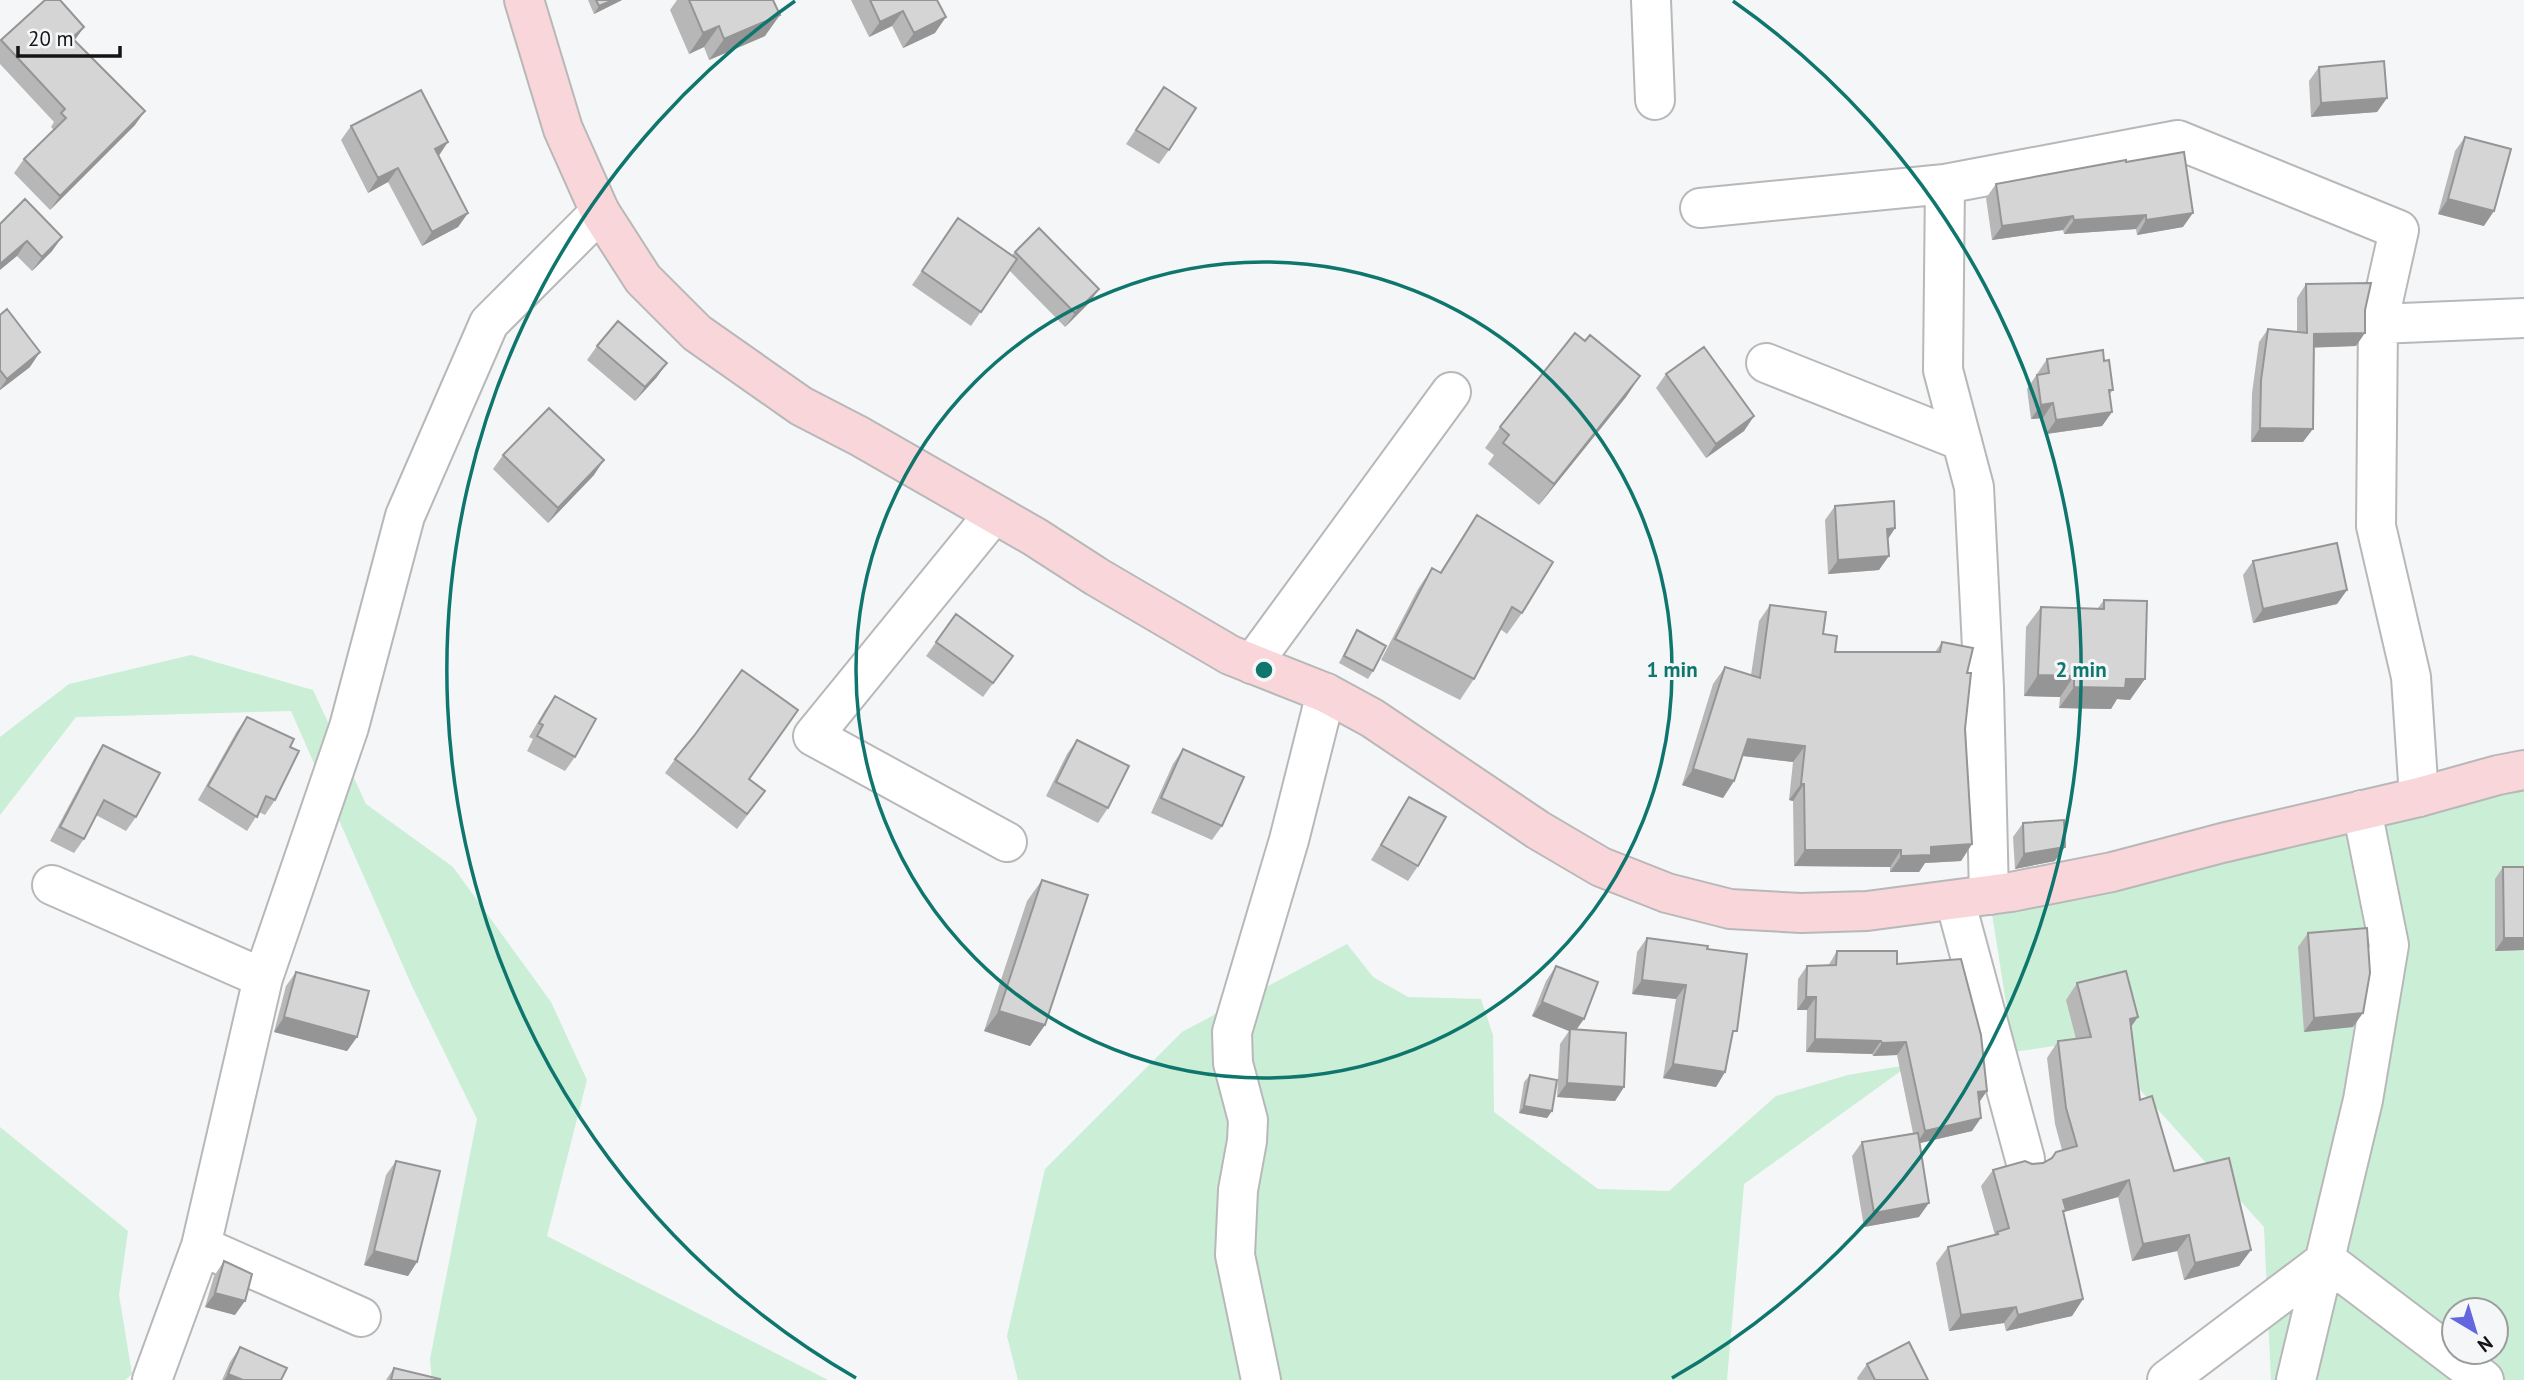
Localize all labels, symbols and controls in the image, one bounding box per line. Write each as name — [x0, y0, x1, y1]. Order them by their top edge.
scale bar — [18, 14, 119, 58]
text: 20 m — [28, 25, 74, 52]
text: 1 min — [1646, 656, 1698, 683]
text: 2 min — [2055, 656, 2107, 683]
centre of rings — [1252, 658, 1276, 682]
north arrow — [2440, 1296, 2510, 1366]
text: N — [2473, 1331, 2498, 1358]

